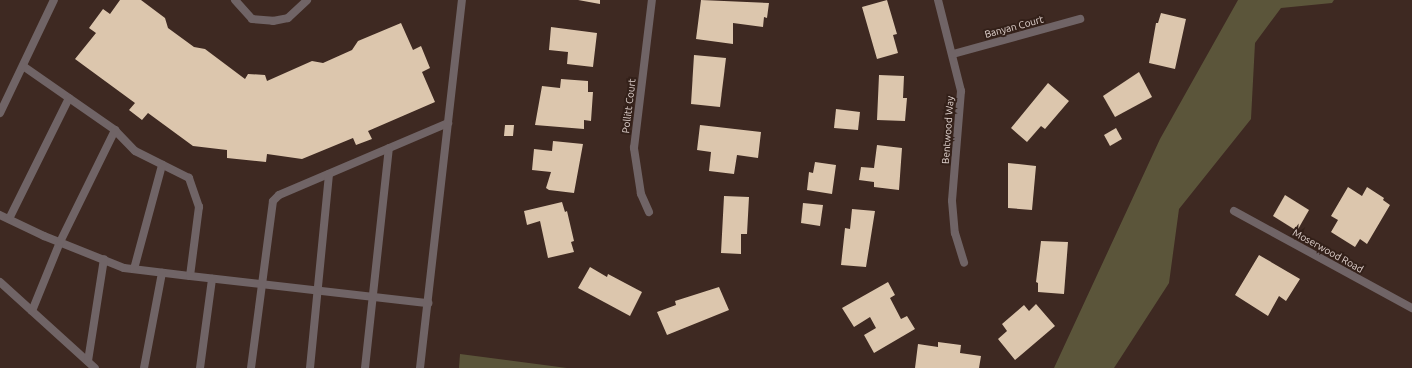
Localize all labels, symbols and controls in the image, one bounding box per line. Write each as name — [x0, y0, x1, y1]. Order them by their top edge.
street label: Banyan Court — [983, 13, 1045, 41]
street label: Pollitt Court — [620, 78, 638, 134]
street label: Bentwood Way — [940, 96, 956, 164]
street label: Moserwood Road — [1291, 227, 1365, 275]

